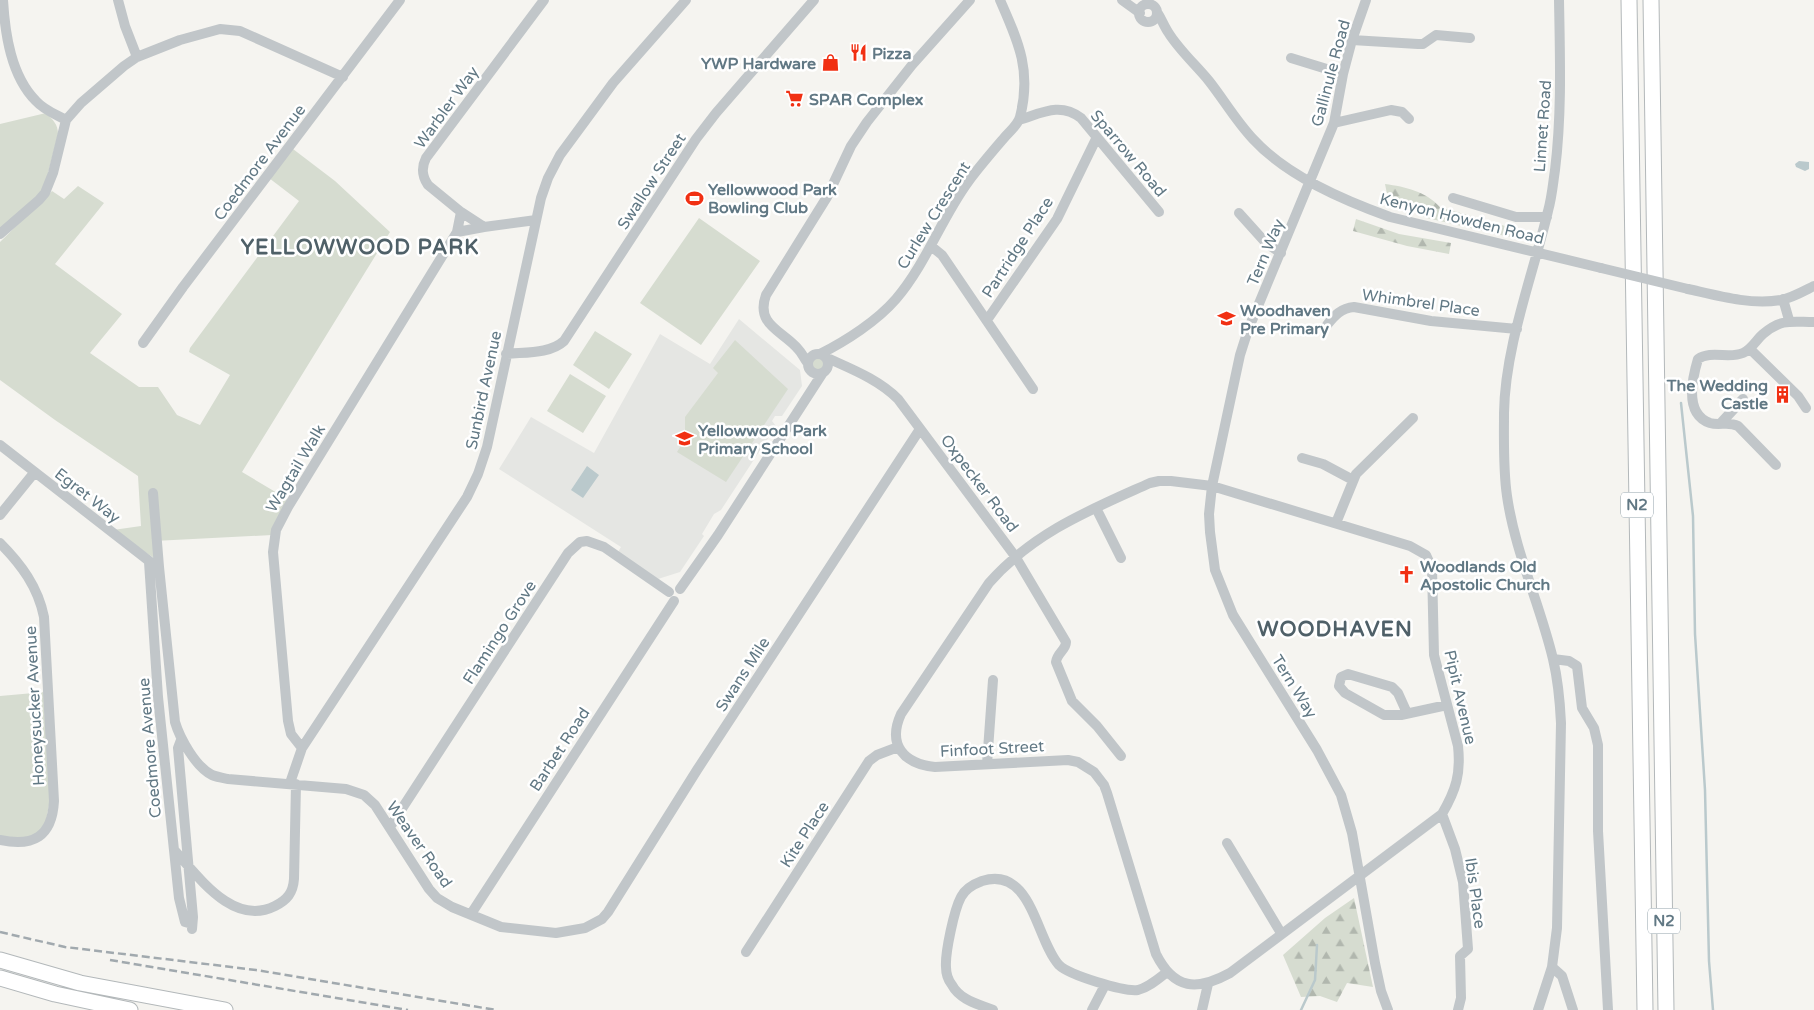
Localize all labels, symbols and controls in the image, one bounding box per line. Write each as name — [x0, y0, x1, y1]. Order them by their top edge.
street label: Gallinule Road — [1307, 18, 1355, 129]
restaurant icon: Pizza — [848, 43, 868, 63]
place label: Pizza — [872, 44, 912, 64]
shop icon: YWP Hardware — [820, 53, 840, 73]
place label: YWP Hardware — [701, 54, 816, 74]
street label: Warbler Way — [410, 62, 484, 153]
street label: Linnet Road — [1530, 79, 1556, 173]
supermarket icon: SPAR Complex — [785, 89, 805, 109]
place label: SPAR Complex — [809, 90, 924, 110]
street label: Coedmore Avenue — [210, 100, 310, 225]
street label: Sparrow Road — [1086, 106, 1170, 201]
street label: Swallow Street — [613, 130, 690, 234]
street label: Curlew Crescent — [893, 158, 975, 273]
place label: Yellowwood Park Bowling Club — [708, 180, 837, 218]
sports icon: Yellowwood Park Bowling Club — [684, 188, 704, 208]
street label: Kenyon Howden Road — [1377, 189, 1546, 249]
street label: Partridge Place — [978, 193, 1058, 302]
street label: Tern Way — [1243, 216, 1289, 289]
district label: YELLOWWOOD PARK — [241, 235, 479, 260]
street label: Whimbrel Place — [1361, 285, 1481, 321]
place label: Woodhaven Pre Primary — [1240, 301, 1331, 339]
school or university icon: Woodhaven Pre Primary — [1216, 309, 1236, 329]
street label: Sunbird Avenue — [462, 329, 506, 451]
place label: The Wedding Castle — [1666, 376, 1768, 414]
building icon: The Wedding Castle — [1772, 384, 1792, 404]
street label: Wagtail Walk — [262, 421, 330, 516]
place label: Yellowwood Park Primary School — [698, 421, 827, 459]
school or university icon: Yellowwood Park Primary School — [674, 429, 694, 449]
street label: Oxpecker Road — [936, 431, 1022, 536]
street label: Egret Way — [50, 464, 125, 528]
road number: N2 — [1621, 492, 1653, 518]
place label: Woodlands Old Apostolic Church — [1420, 557, 1550, 595]
church icon: Woodlands Old Apostolic Church — [1396, 565, 1416, 585]
street label: Flamingo Grove — [459, 577, 541, 688]
district label: WOODHAVEN — [1257, 617, 1413, 642]
street label: Honeysucker Avenue — [21, 626, 49, 786]
street label: Swans Mile — [711, 634, 774, 716]
street label: Pipit Avenue — [1439, 648, 1481, 746]
street label: Tern Way — [1267, 651, 1322, 722]
street label: Coedmore Avenue — [134, 677, 166, 819]
street label: Barbet Road — [525, 704, 594, 795]
street label: Finfoot Street — [940, 736, 1045, 762]
street label: Weaver Road — [382, 797, 456, 892]
street label: Kite Place — [776, 798, 834, 871]
street label: Ibis Place — [1460, 856, 1490, 930]
road number: N2 — [1648, 908, 1680, 934]

